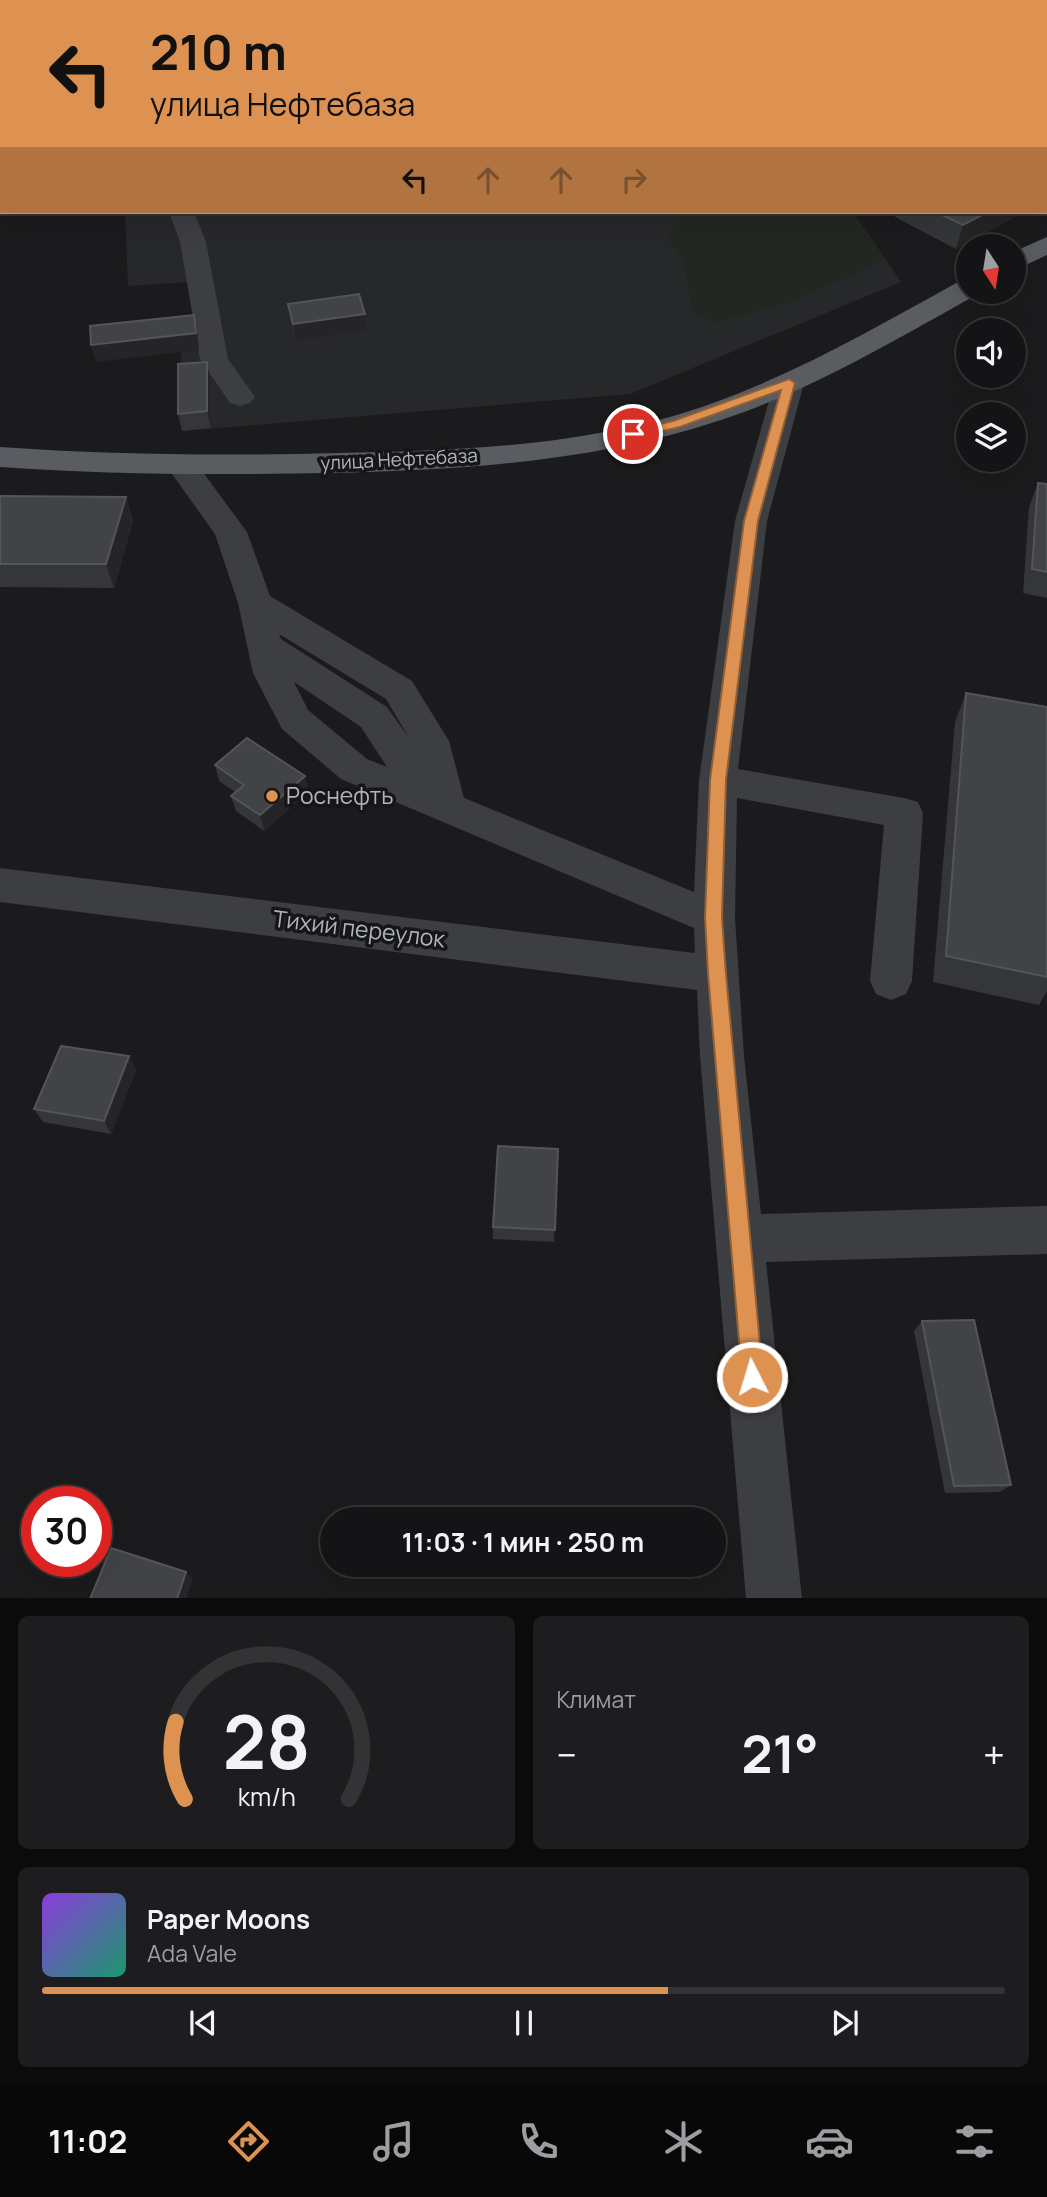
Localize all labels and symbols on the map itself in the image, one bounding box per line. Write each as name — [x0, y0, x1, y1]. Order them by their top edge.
north arrow — [956, 234, 1026, 304]
pin — [603, 404, 663, 464]
street label: улица Нефтебаза — [320, 442, 478, 476]
place label: Роснефть — [286, 779, 393, 811]
marker: Роснефть — [264, 788, 280, 804]
street label: Тихий переулок — [271, 902, 448, 955]
position arrow — [715, 1340, 789, 1414]
speed limit sign: 30 — [21, 1486, 112, 1577]

